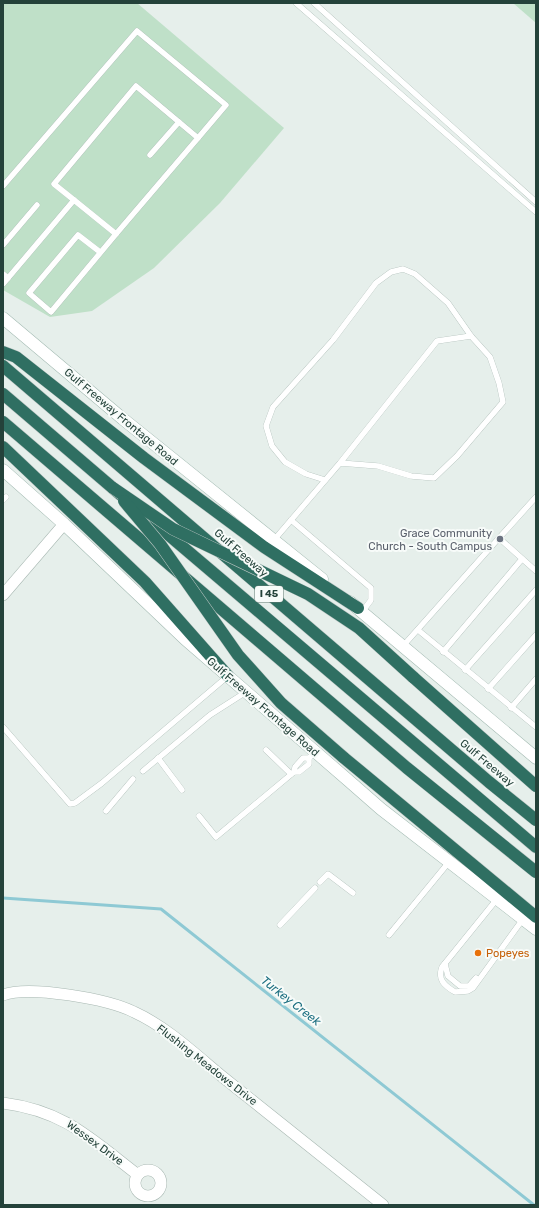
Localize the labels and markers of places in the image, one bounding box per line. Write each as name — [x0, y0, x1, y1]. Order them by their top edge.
place label: Grace Community Church - South Campus — [368, 527, 492, 553]
marker: Grace Community Church - South Campus — [495, 534, 505, 544]
place label: Popeyes — [486, 947, 530, 960]
marker: Popeyes — [473, 948, 483, 958]

